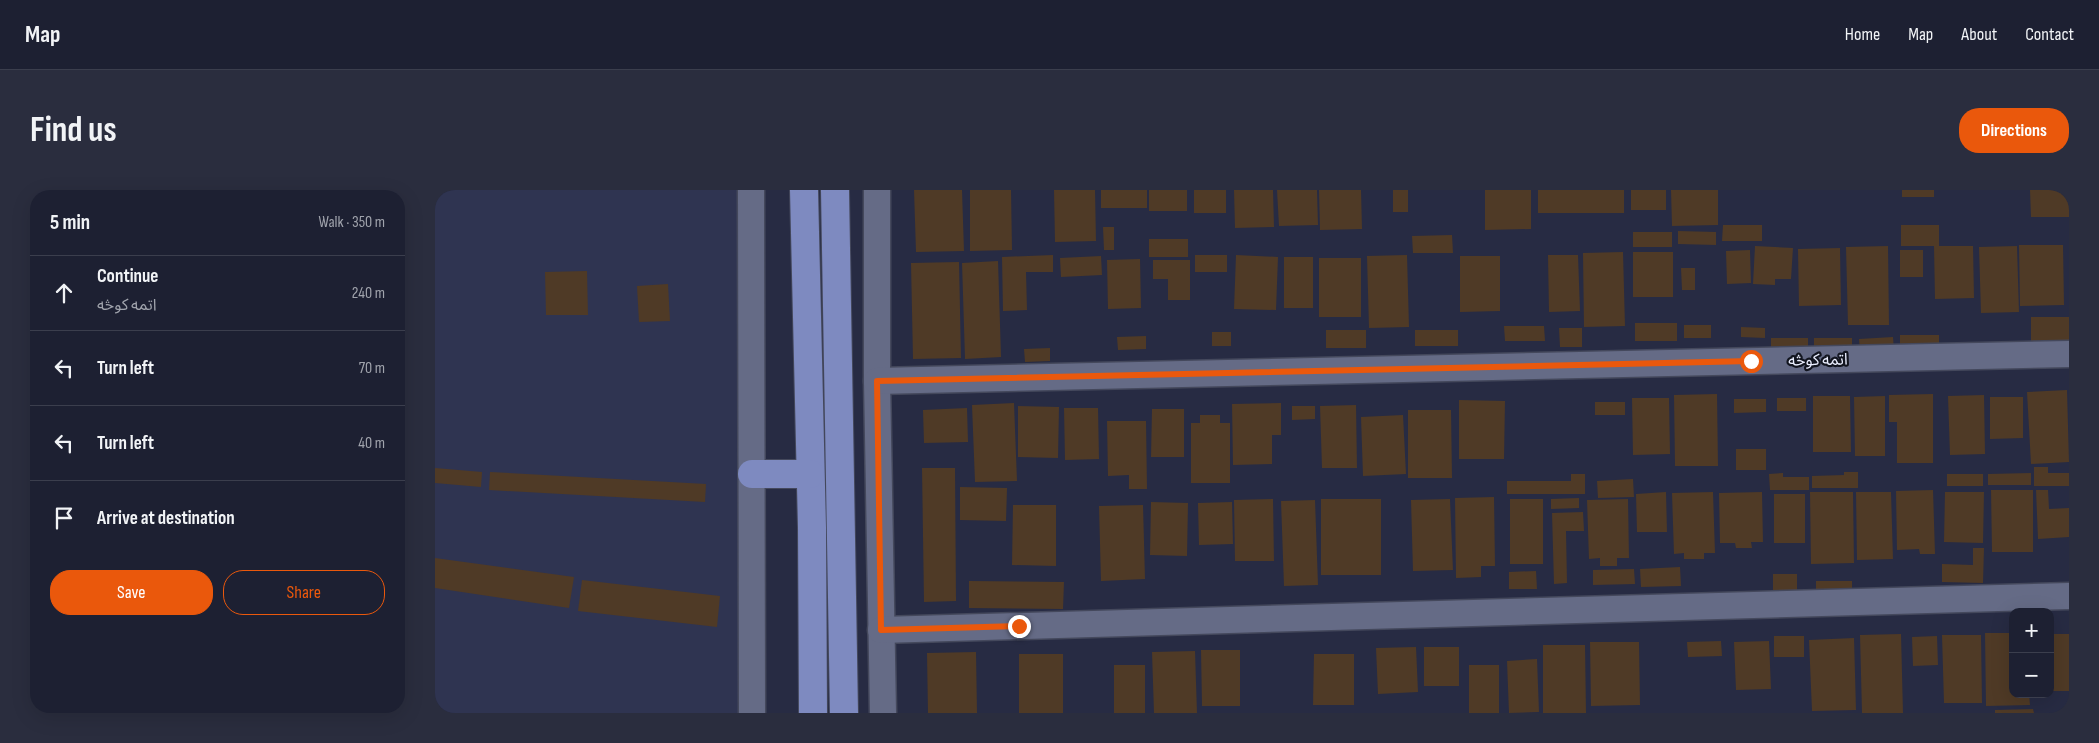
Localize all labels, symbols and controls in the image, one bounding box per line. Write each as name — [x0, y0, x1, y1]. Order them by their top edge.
text: Map — [25, 20, 60, 49]
text: Home — [1845, 24, 1880, 45]
text: Map — [1908, 24, 1933, 45]
text: About — [1961, 24, 1997, 45]
text: Contact — [2025, 24, 2074, 45]
button: Directions — [1959, 108, 2069, 153]
text: Find us — [30, 109, 117, 152]
text: 5 min — [50, 210, 90, 235]
text: Walk · 350 m — [318, 213, 385, 232]
text: Continue — [97, 265, 158, 288]
icon: ahead — [50, 279, 78, 307]
text: 240 m — [352, 284, 385, 303]
text: اتمه کوڅه — [97, 296, 157, 315]
route start — [1740, 350, 1763, 373]
street label: اتمه کوڅه — [1788, 350, 1848, 371]
icon: left — [50, 354, 78, 382]
text: Turn left — [97, 357, 154, 380]
text: 70 m — [359, 359, 385, 378]
icon: left — [50, 429, 78, 457]
text: Turn left — [97, 432, 154, 455]
text: 40 m — [358, 434, 385, 453]
icon: arrive — [50, 504, 78, 532]
text: Arrive at destination — [97, 507, 235, 530]
button: Save — [50, 570, 213, 615]
button: Share — [223, 570, 385, 615]
map controls — [2009, 608, 2054, 698]
button: + — [2009, 608, 2054, 653]
route end — [1008, 615, 1031, 638]
button: − — [2009, 653, 2054, 698]

